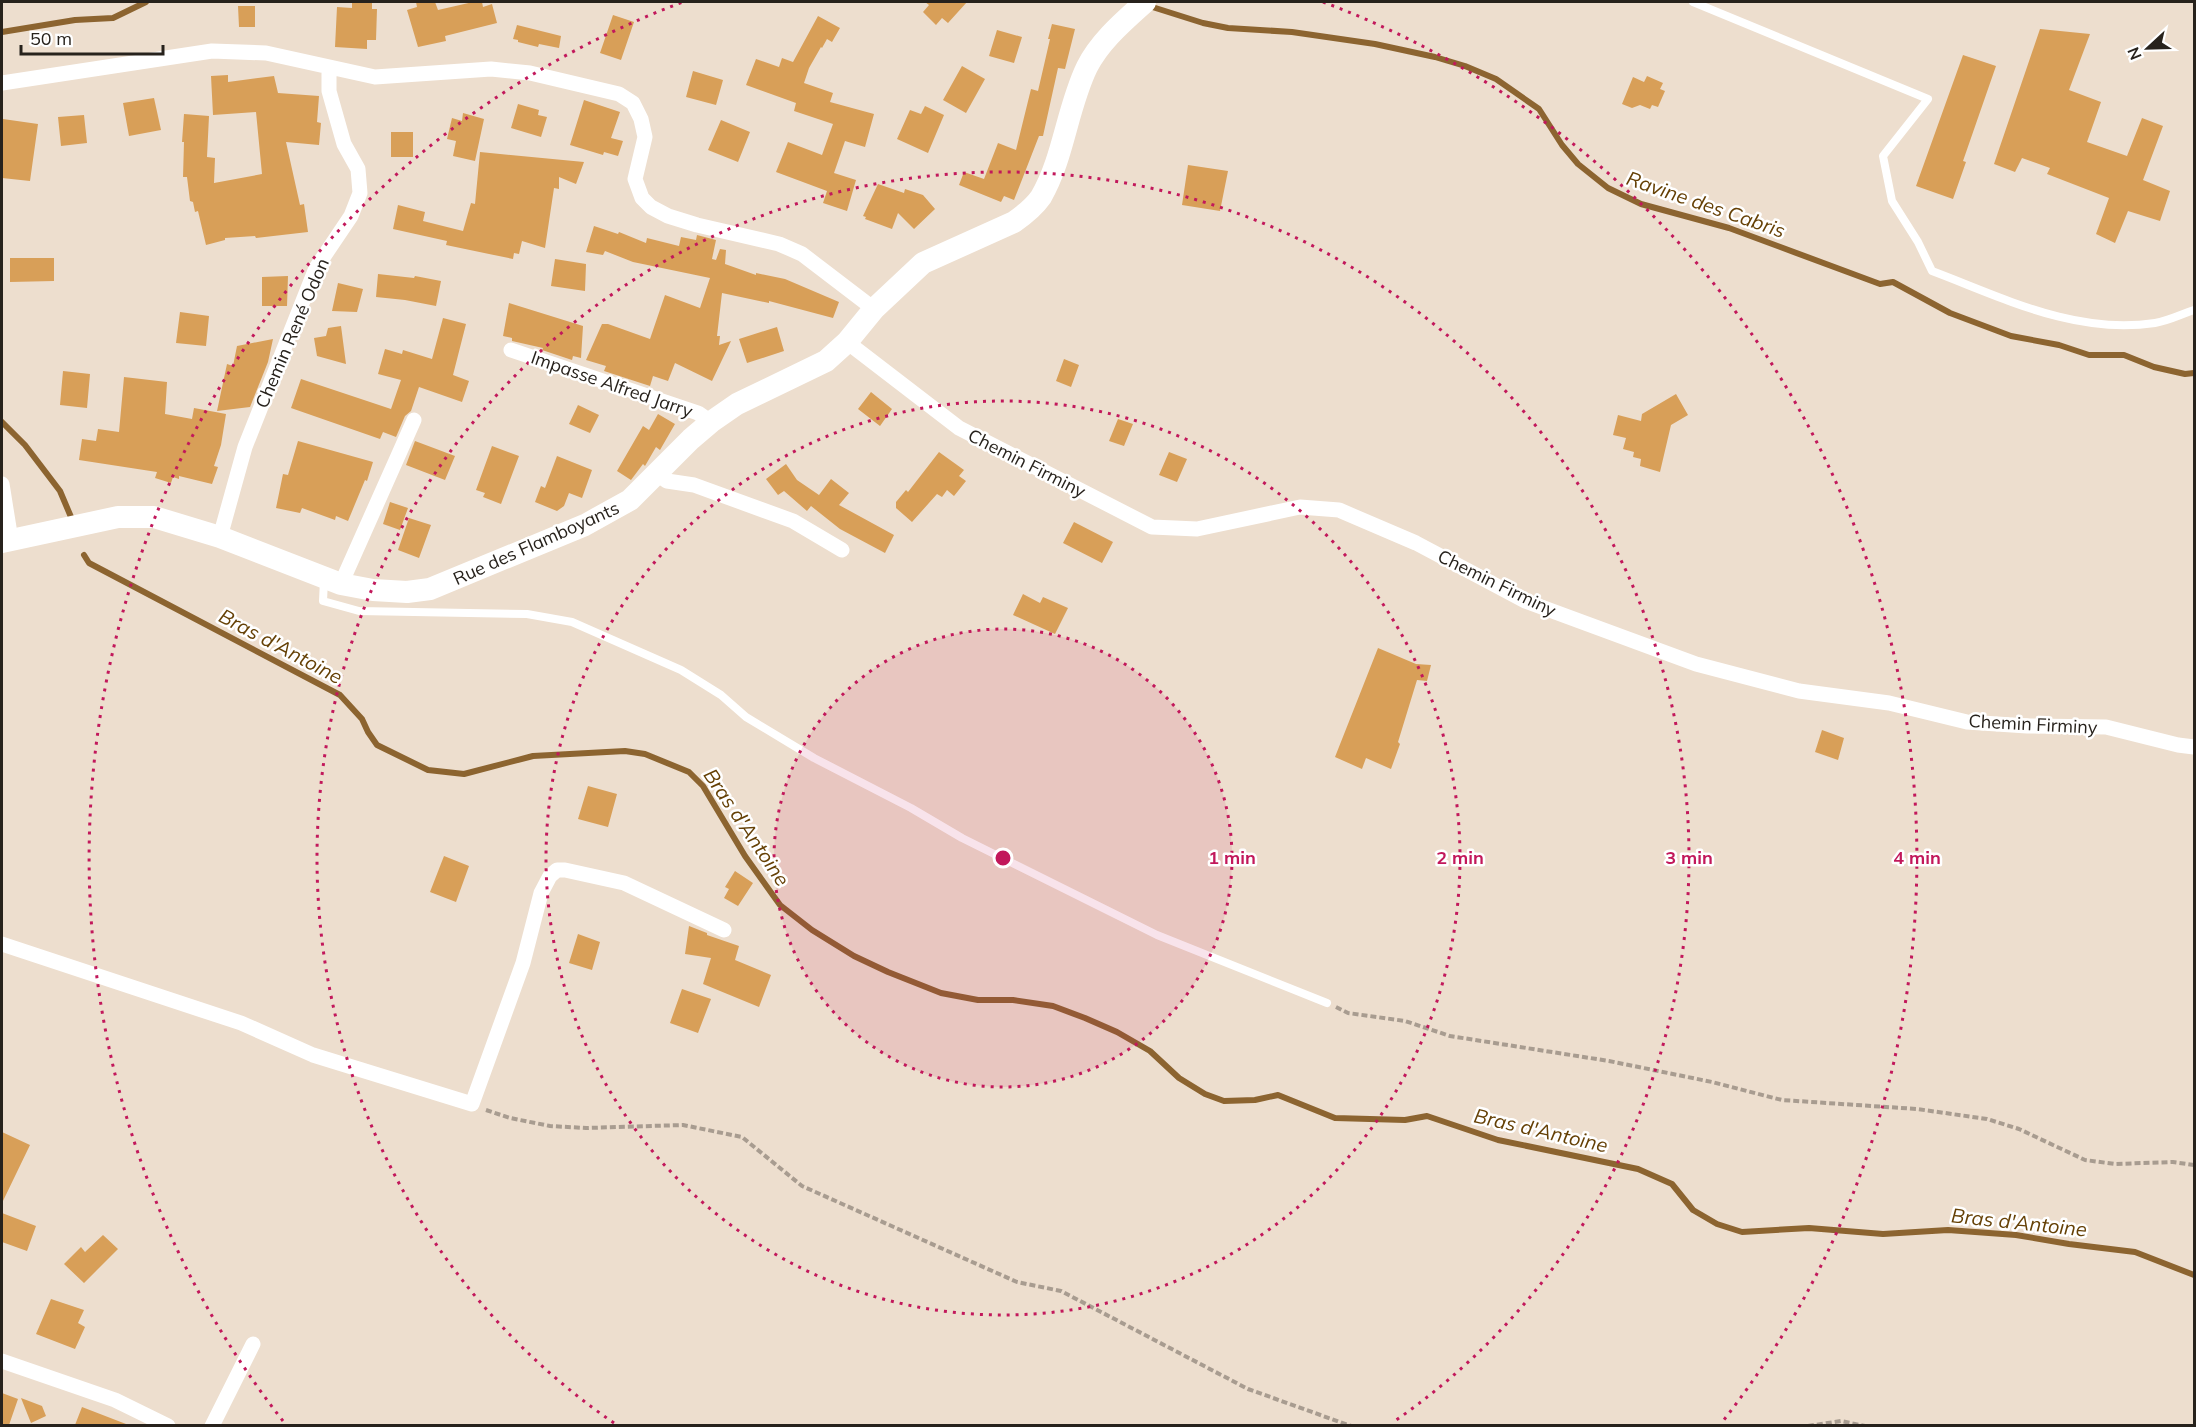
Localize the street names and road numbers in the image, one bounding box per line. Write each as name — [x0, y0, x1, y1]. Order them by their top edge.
street label: Chemin René Odon — [250, 255, 334, 411]
street label: Impasse Alfred Jarry — [528, 346, 696, 423]
street label: Chemin Firminy — [964, 423, 1090, 503]
street label: Rue des Flamboyants — [449, 496, 623, 590]
street label: Chemin Firminy — [1434, 544, 1560, 622]
street label: Chemin Firminy — [1968, 709, 2098, 739]

